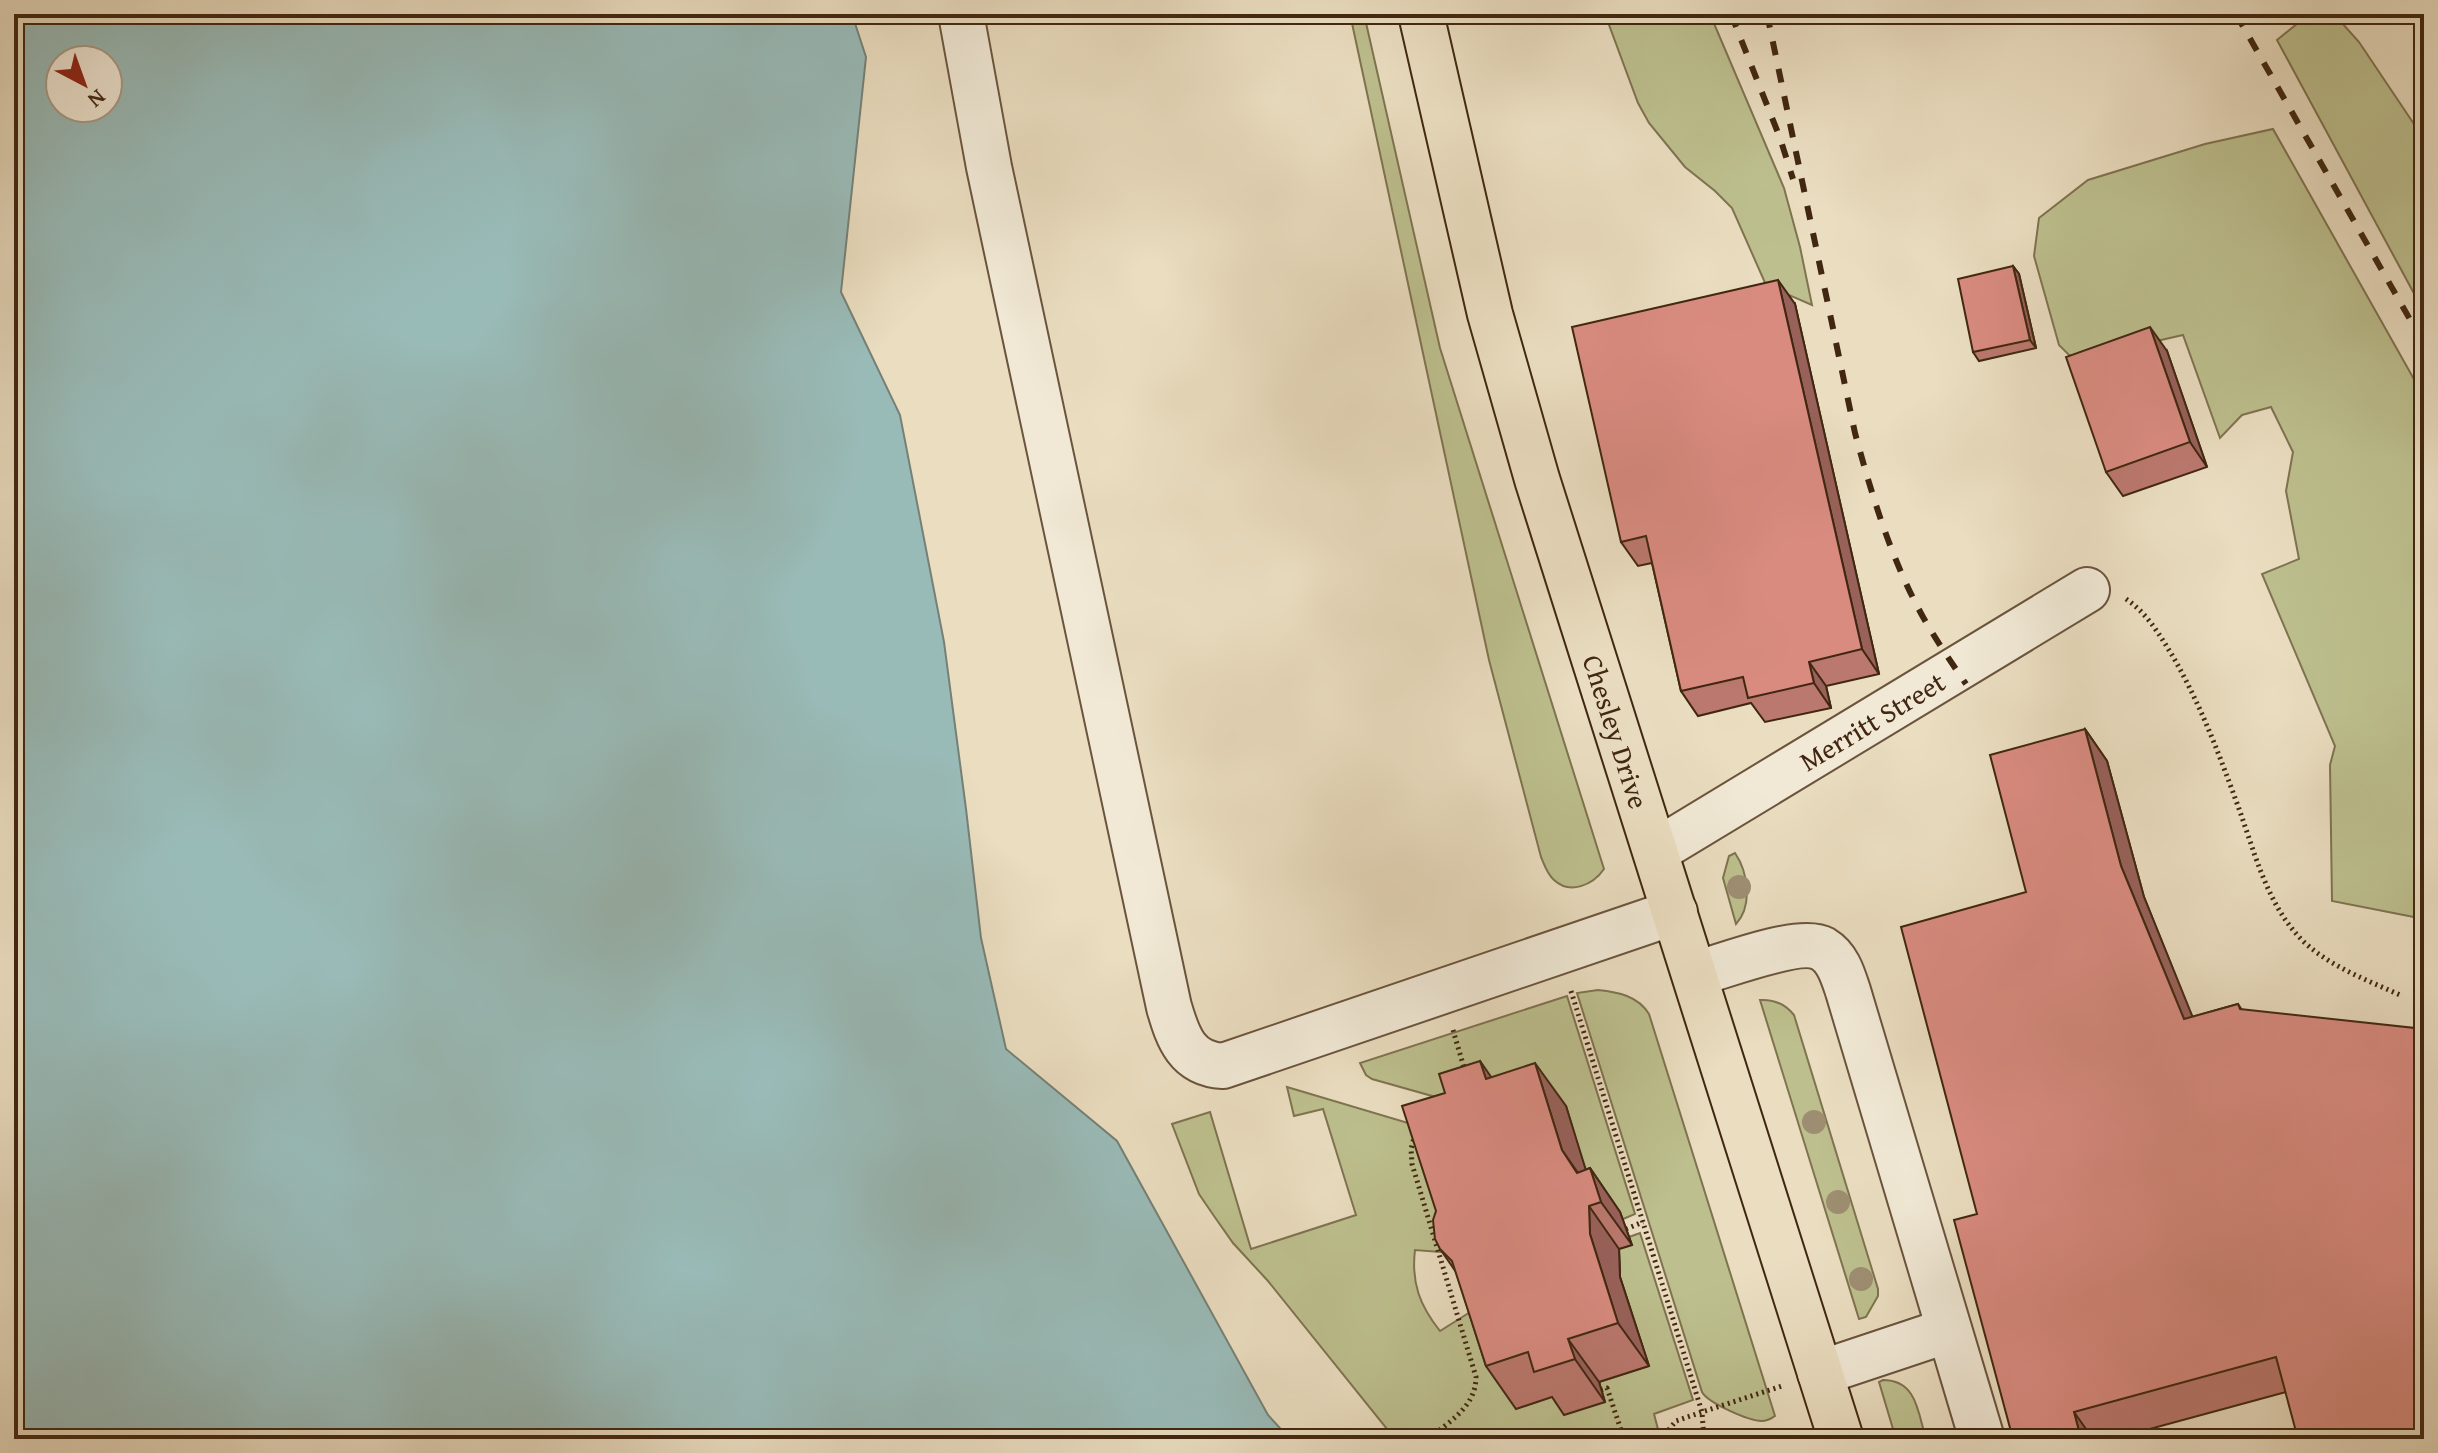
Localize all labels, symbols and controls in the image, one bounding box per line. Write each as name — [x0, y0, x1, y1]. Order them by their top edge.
north arrow — [44, 44, 124, 124]
text: N — [81, 82, 113, 116]
street label: Chesley Drive — [1573, 649, 1660, 813]
street label: Merritt Street — [1791, 660, 1952, 780]

